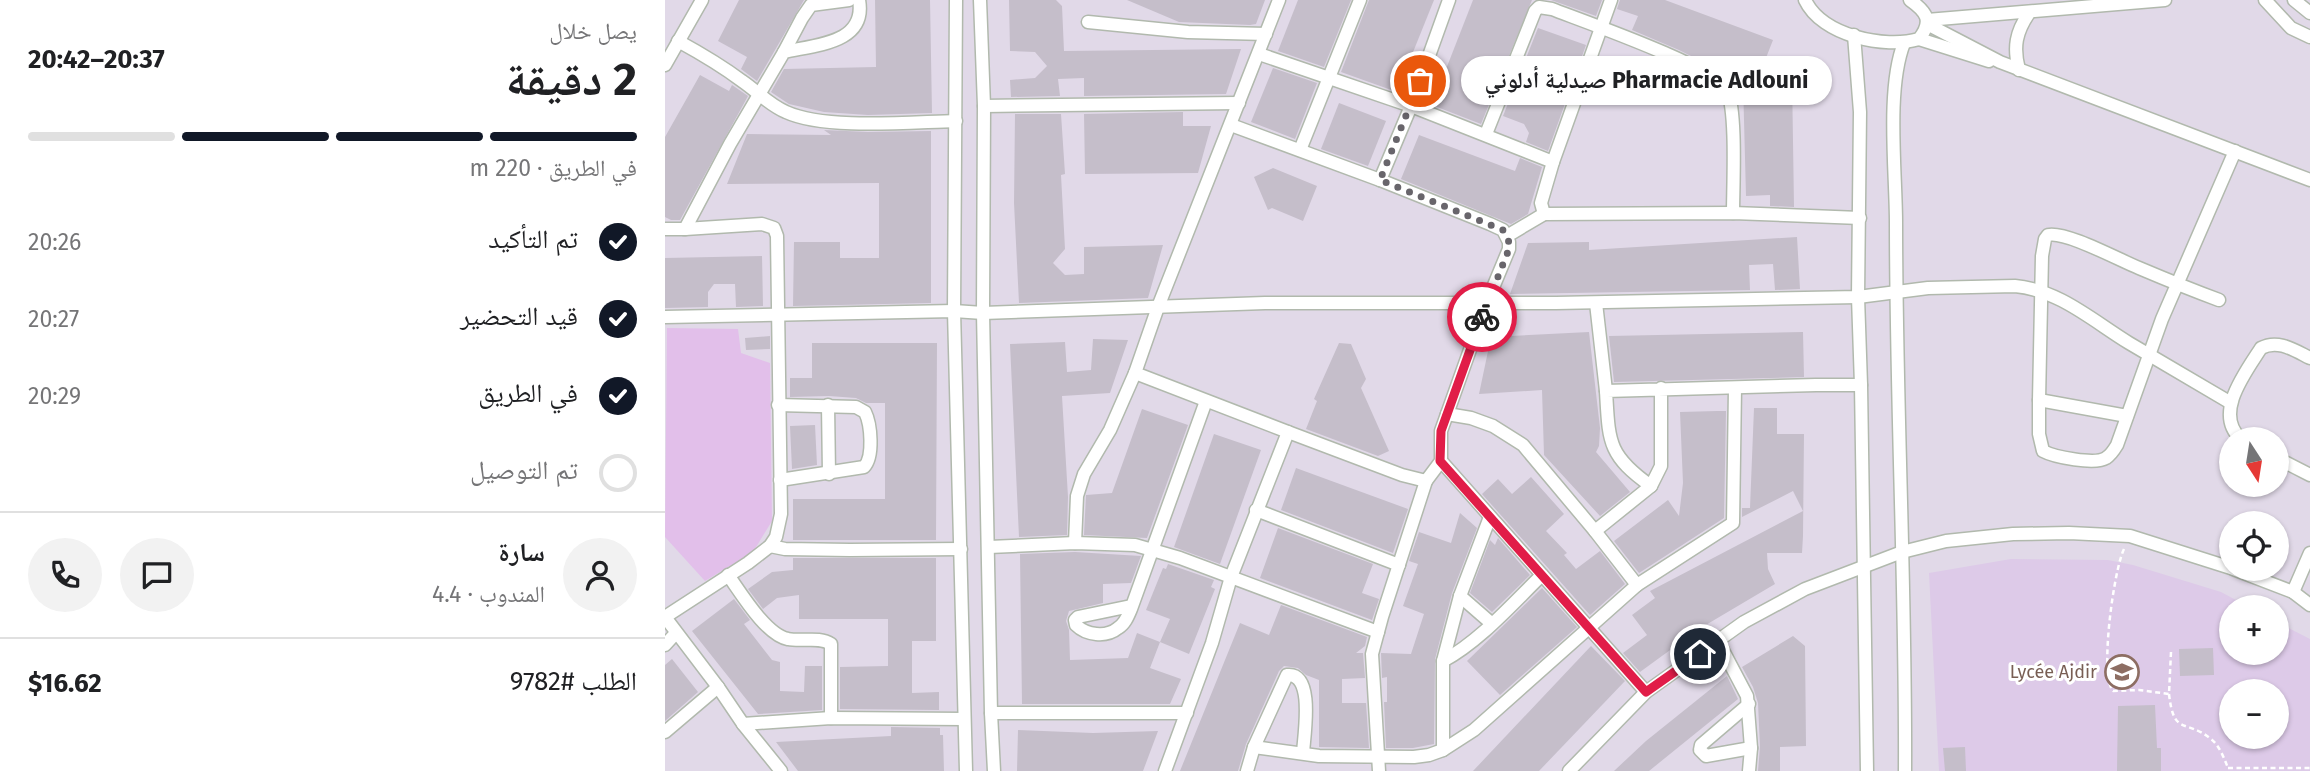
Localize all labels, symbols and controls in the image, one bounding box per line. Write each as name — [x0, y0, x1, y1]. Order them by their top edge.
text: يصل خلال — [549, 17, 637, 45]
text: 20:37–20:42 — [28, 44, 165, 75]
pin — [1390, 51, 1450, 111]
text: 2 دقيقة — [506, 52, 637, 107]
callout: Pharmacie Adlouni صيدلية أدلوني — [1462, 56, 1833, 106]
icon: bag — [1401, 62, 1439, 100]
text: Pharmacie Adlouni صيدلية أدلوني — [1484, 66, 1809, 94]
text: في الطريق · 220 m — [470, 154, 637, 182]
icon: check — [599, 223, 637, 261]
text: تم التأكيد — [488, 224, 578, 255]
text: 20:26 — [28, 228, 81, 256]
courier — [1447, 282, 1517, 352]
icon: bike — [1463, 298, 1501, 336]
icon: check — [599, 300, 637, 338]
text: قيد التحضير — [460, 301, 578, 332]
text: 20:27 — [28, 305, 79, 333]
icon: check — [599, 377, 637, 415]
text: في الطريق — [478, 378, 578, 409]
text: 20:29 — [28, 382, 81, 410]
north arrow — [2219, 427, 2289, 497]
map controls — [2219, 427, 2289, 749]
text: تم التوصيل — [470, 455, 578, 486]
button: locate — [2219, 511, 2289, 581]
text: سارة — [498, 537, 545, 568]
button: phone — [28, 538, 102, 612]
button: chat — [120, 538, 194, 612]
button: person — [563, 538, 637, 612]
text: المندوب · 4.4 — [432, 580, 545, 608]
button: + — [2219, 595, 2289, 665]
pin — [1670, 624, 1730, 684]
icon: home — [1681, 635, 1719, 673]
school or university icon: Lycée Ajdir — [2103, 653, 2141, 691]
place label: Lycée Ajdir — [2010, 661, 2097, 683]
text: الطلب #9782 — [510, 666, 637, 697]
text: $16.62 — [28, 668, 102, 699]
button: − — [2219, 679, 2289, 749]

